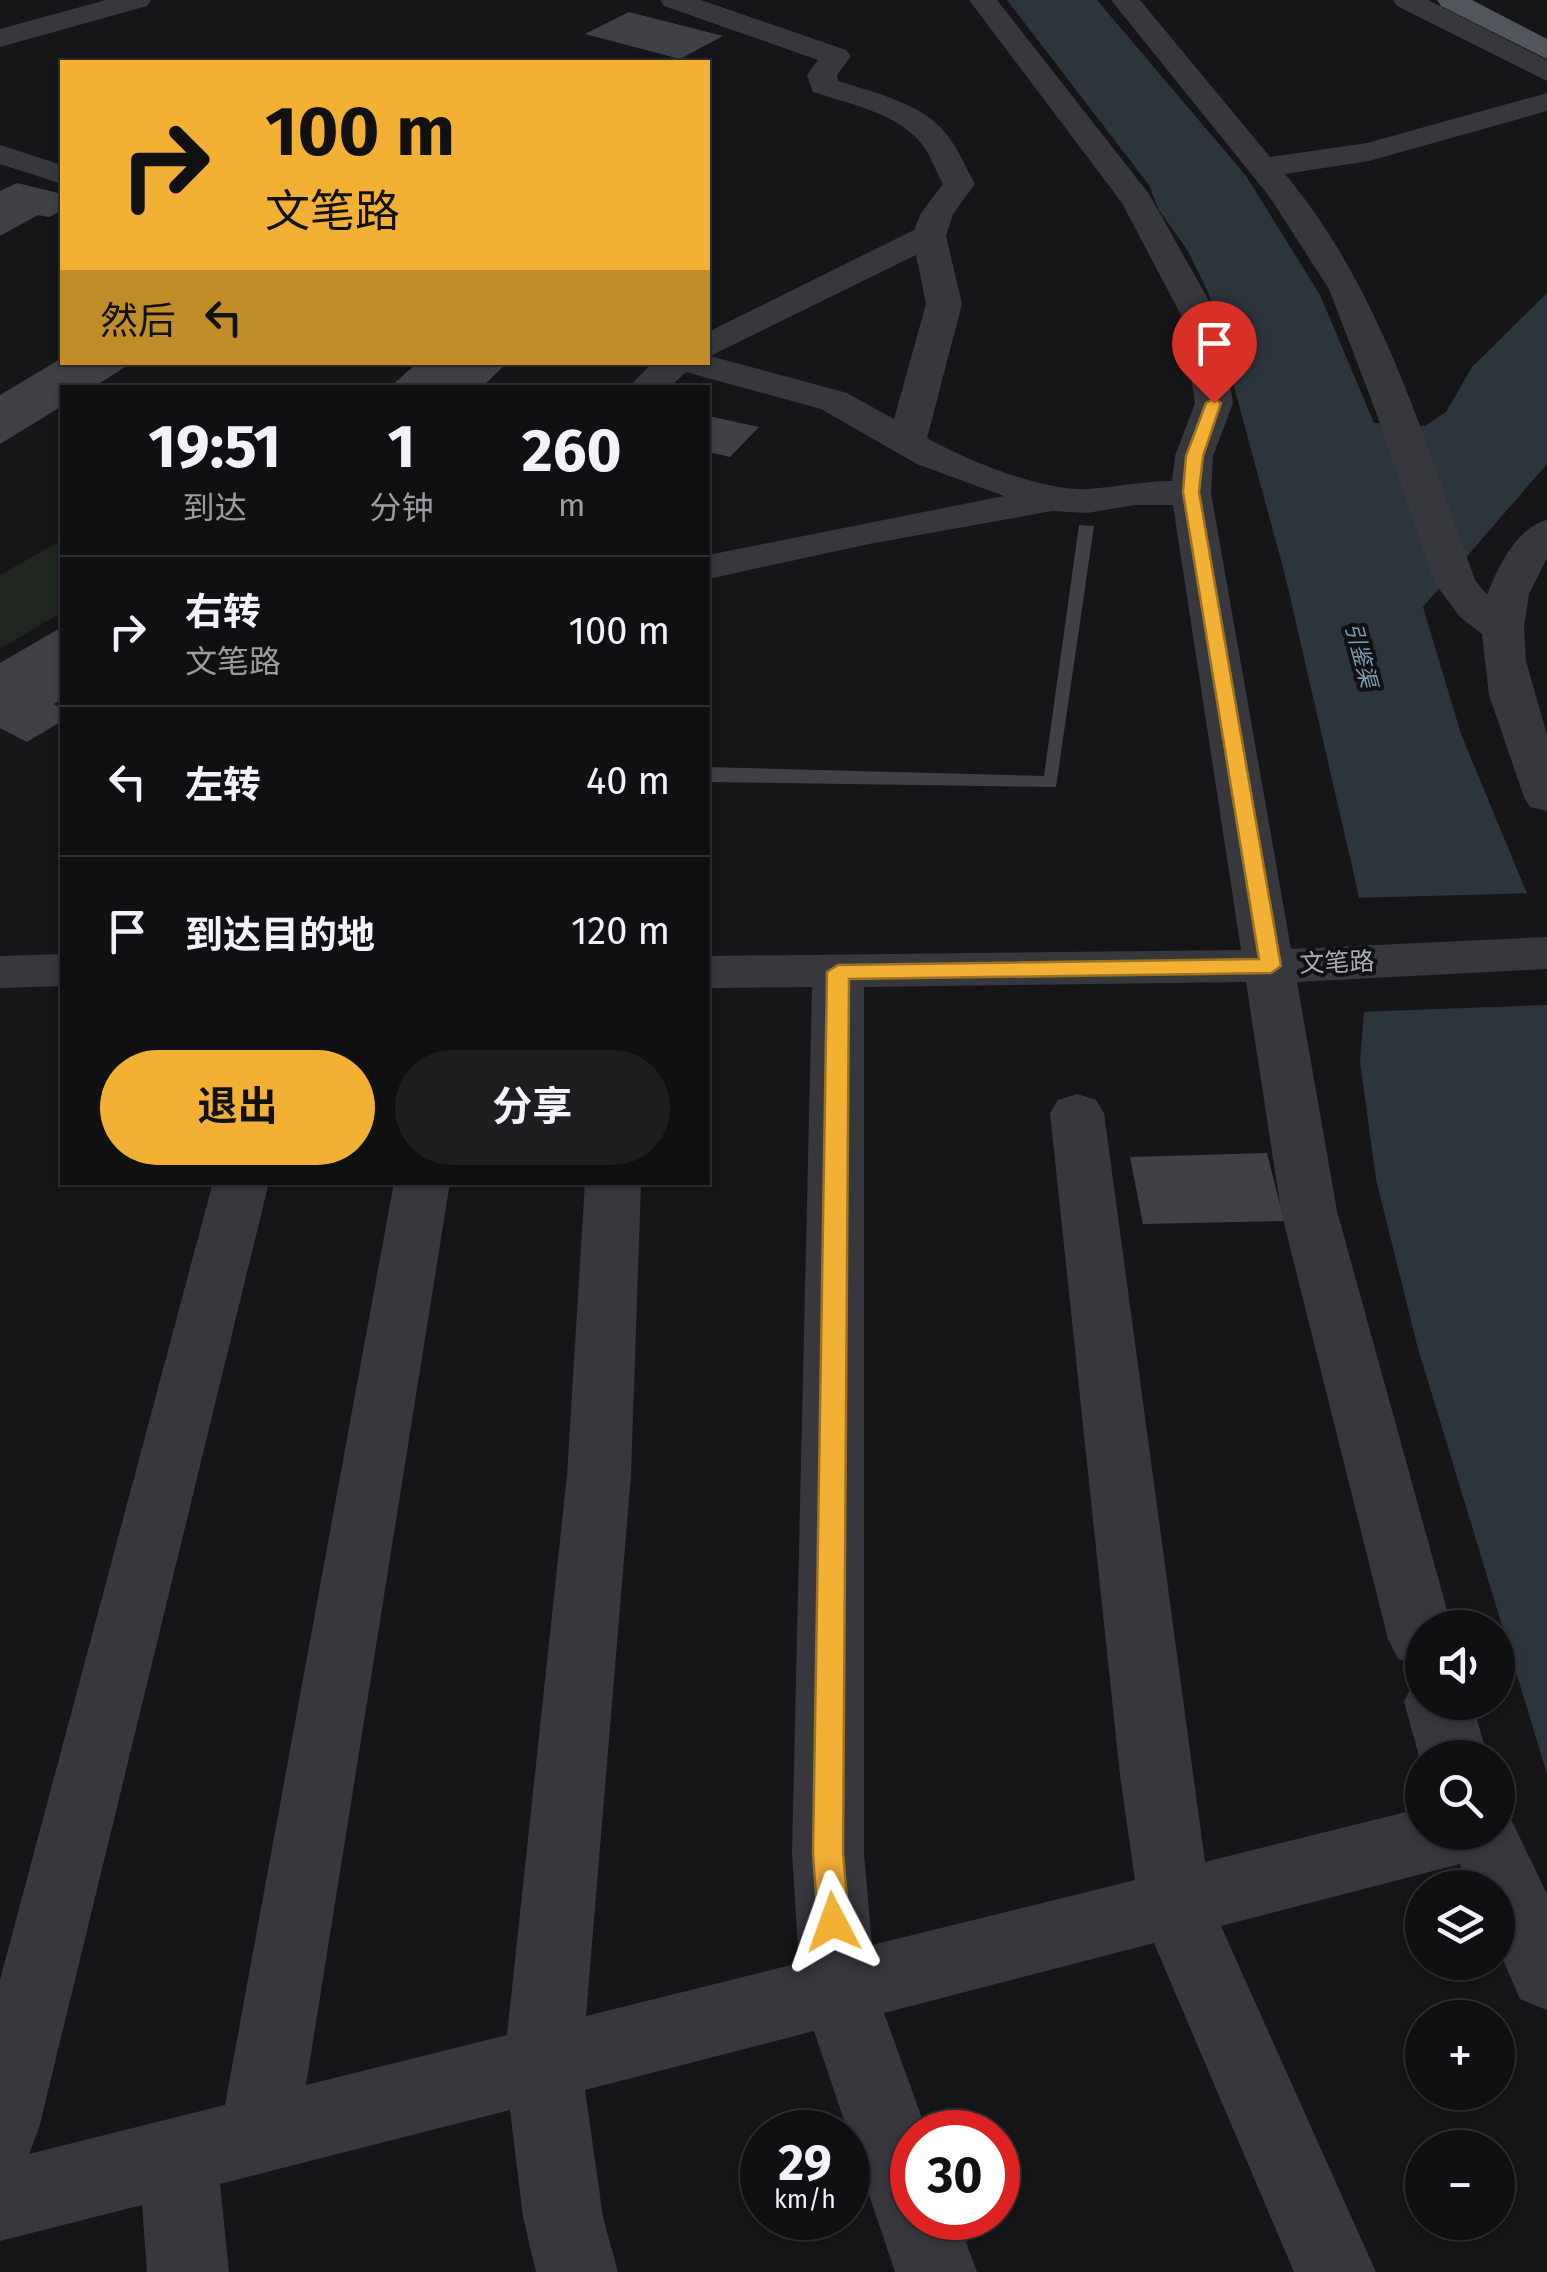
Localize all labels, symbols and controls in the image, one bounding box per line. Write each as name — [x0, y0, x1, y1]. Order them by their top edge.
text: 100 m — [265, 90, 455, 174]
icon: right — [100, 100, 230, 230]
text: 文笔路 — [265, 185, 400, 239]
icon: left — [196, 290, 251, 345]
text: 然后 — [100, 298, 176, 344]
pin — [1172, 301, 1257, 404]
icon: arrive — [1187, 316, 1242, 371]
text: 19:51 — [148, 411, 281, 483]
text: 1 — [388, 411, 415, 483]
text: 260 — [522, 415, 622, 487]
text: m — [558, 486, 585, 524]
text: 到达 — [183, 489, 247, 527]
text: 分钟 — [369, 489, 433, 527]
text: 右转 — [185, 589, 261, 635]
icon: right — [100, 604, 155, 659]
text: 100 m — [569, 608, 670, 654]
water label: 引鉴渠 — [1339, 620, 1383, 693]
text: 文笔路 — [185, 643, 281, 681]
icon: left — [100, 754, 155, 809]
text: 40 m — [586, 758, 670, 804]
text: 左转 — [185, 762, 261, 808]
icon: arrive — [100, 904, 155, 959]
text: 120 m — [571, 908, 670, 954]
text: 到达目的地 — [185, 912, 375, 958]
street label: 文笔路 — [1299, 947, 1375, 979]
button: 退出 — [100, 1050, 375, 1165]
button: 分享 — [395, 1050, 670, 1165]
map controls — [1405, 1610, 1515, 2240]
button: sound — [1405, 1610, 1515, 1720]
button: search — [1405, 1740, 1515, 1850]
position arrow — [781, 1870, 885, 1974]
button: layers — [1405, 1870, 1515, 1980]
button: + — [1405, 2000, 1515, 2110]
speed limit sign: 30 — [890, 2110, 1020, 2240]
button: − — [1405, 2130, 1515, 2240]
text: 29 — [778, 2133, 832, 2193]
text: km/h — [774, 2185, 836, 2215]

